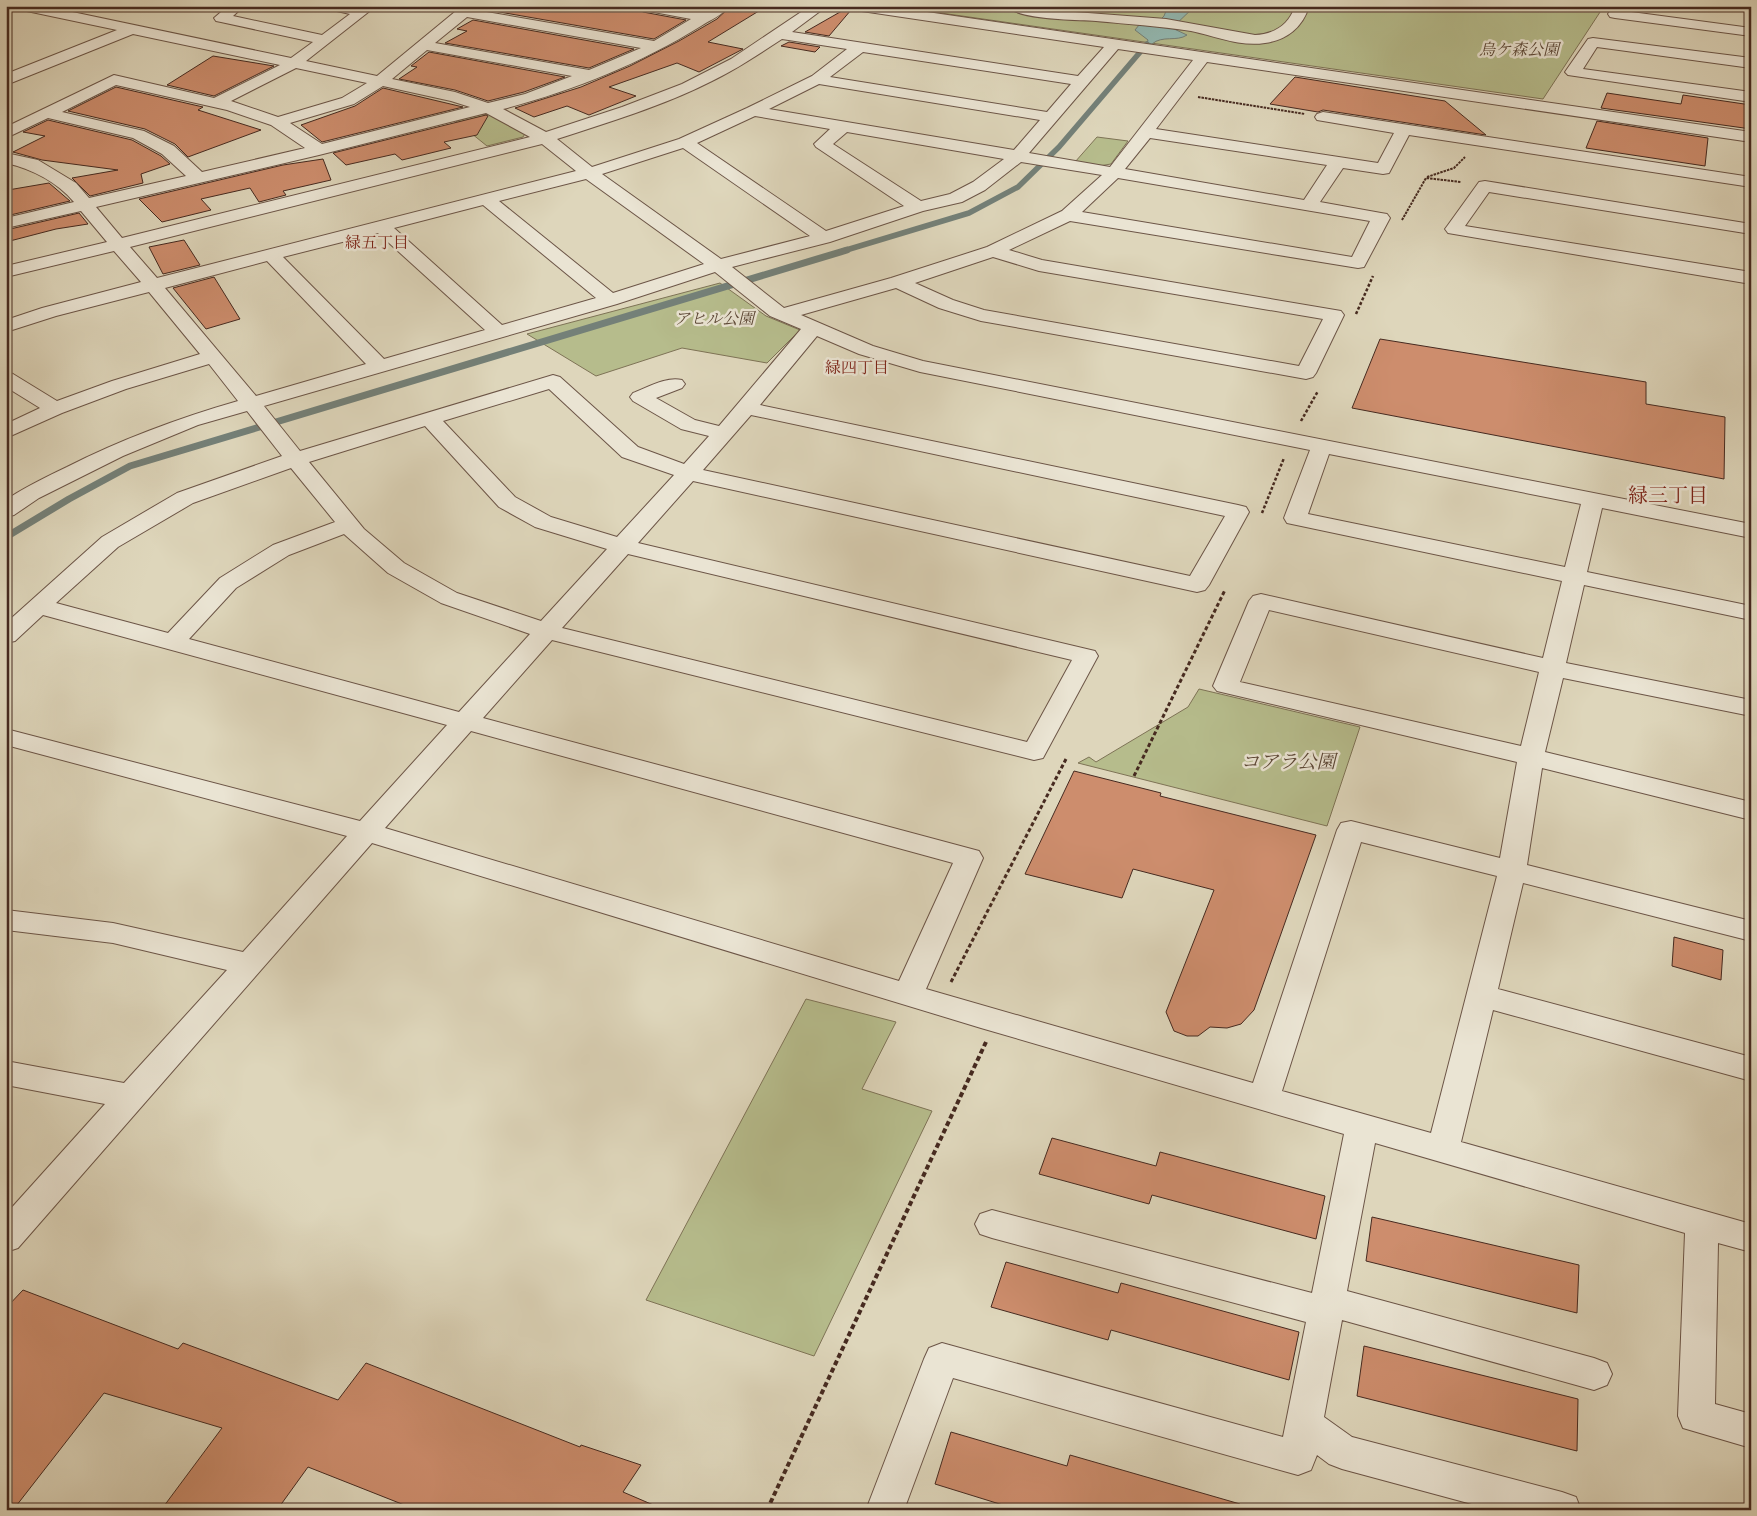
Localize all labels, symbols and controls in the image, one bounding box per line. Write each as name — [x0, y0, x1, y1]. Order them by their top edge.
park label: 烏ケ森公園 — [1479, 41, 1562, 61]
district label: 緑五丁目 — [345, 234, 409, 254]
park label: アヒル公園 — [674, 310, 757, 330]
district label: 緑四丁目 — [825, 359, 889, 379]
district label: 緑三丁目 — [1628, 484, 1708, 509]
park label: コアラ公園 — [1240, 751, 1338, 775]

